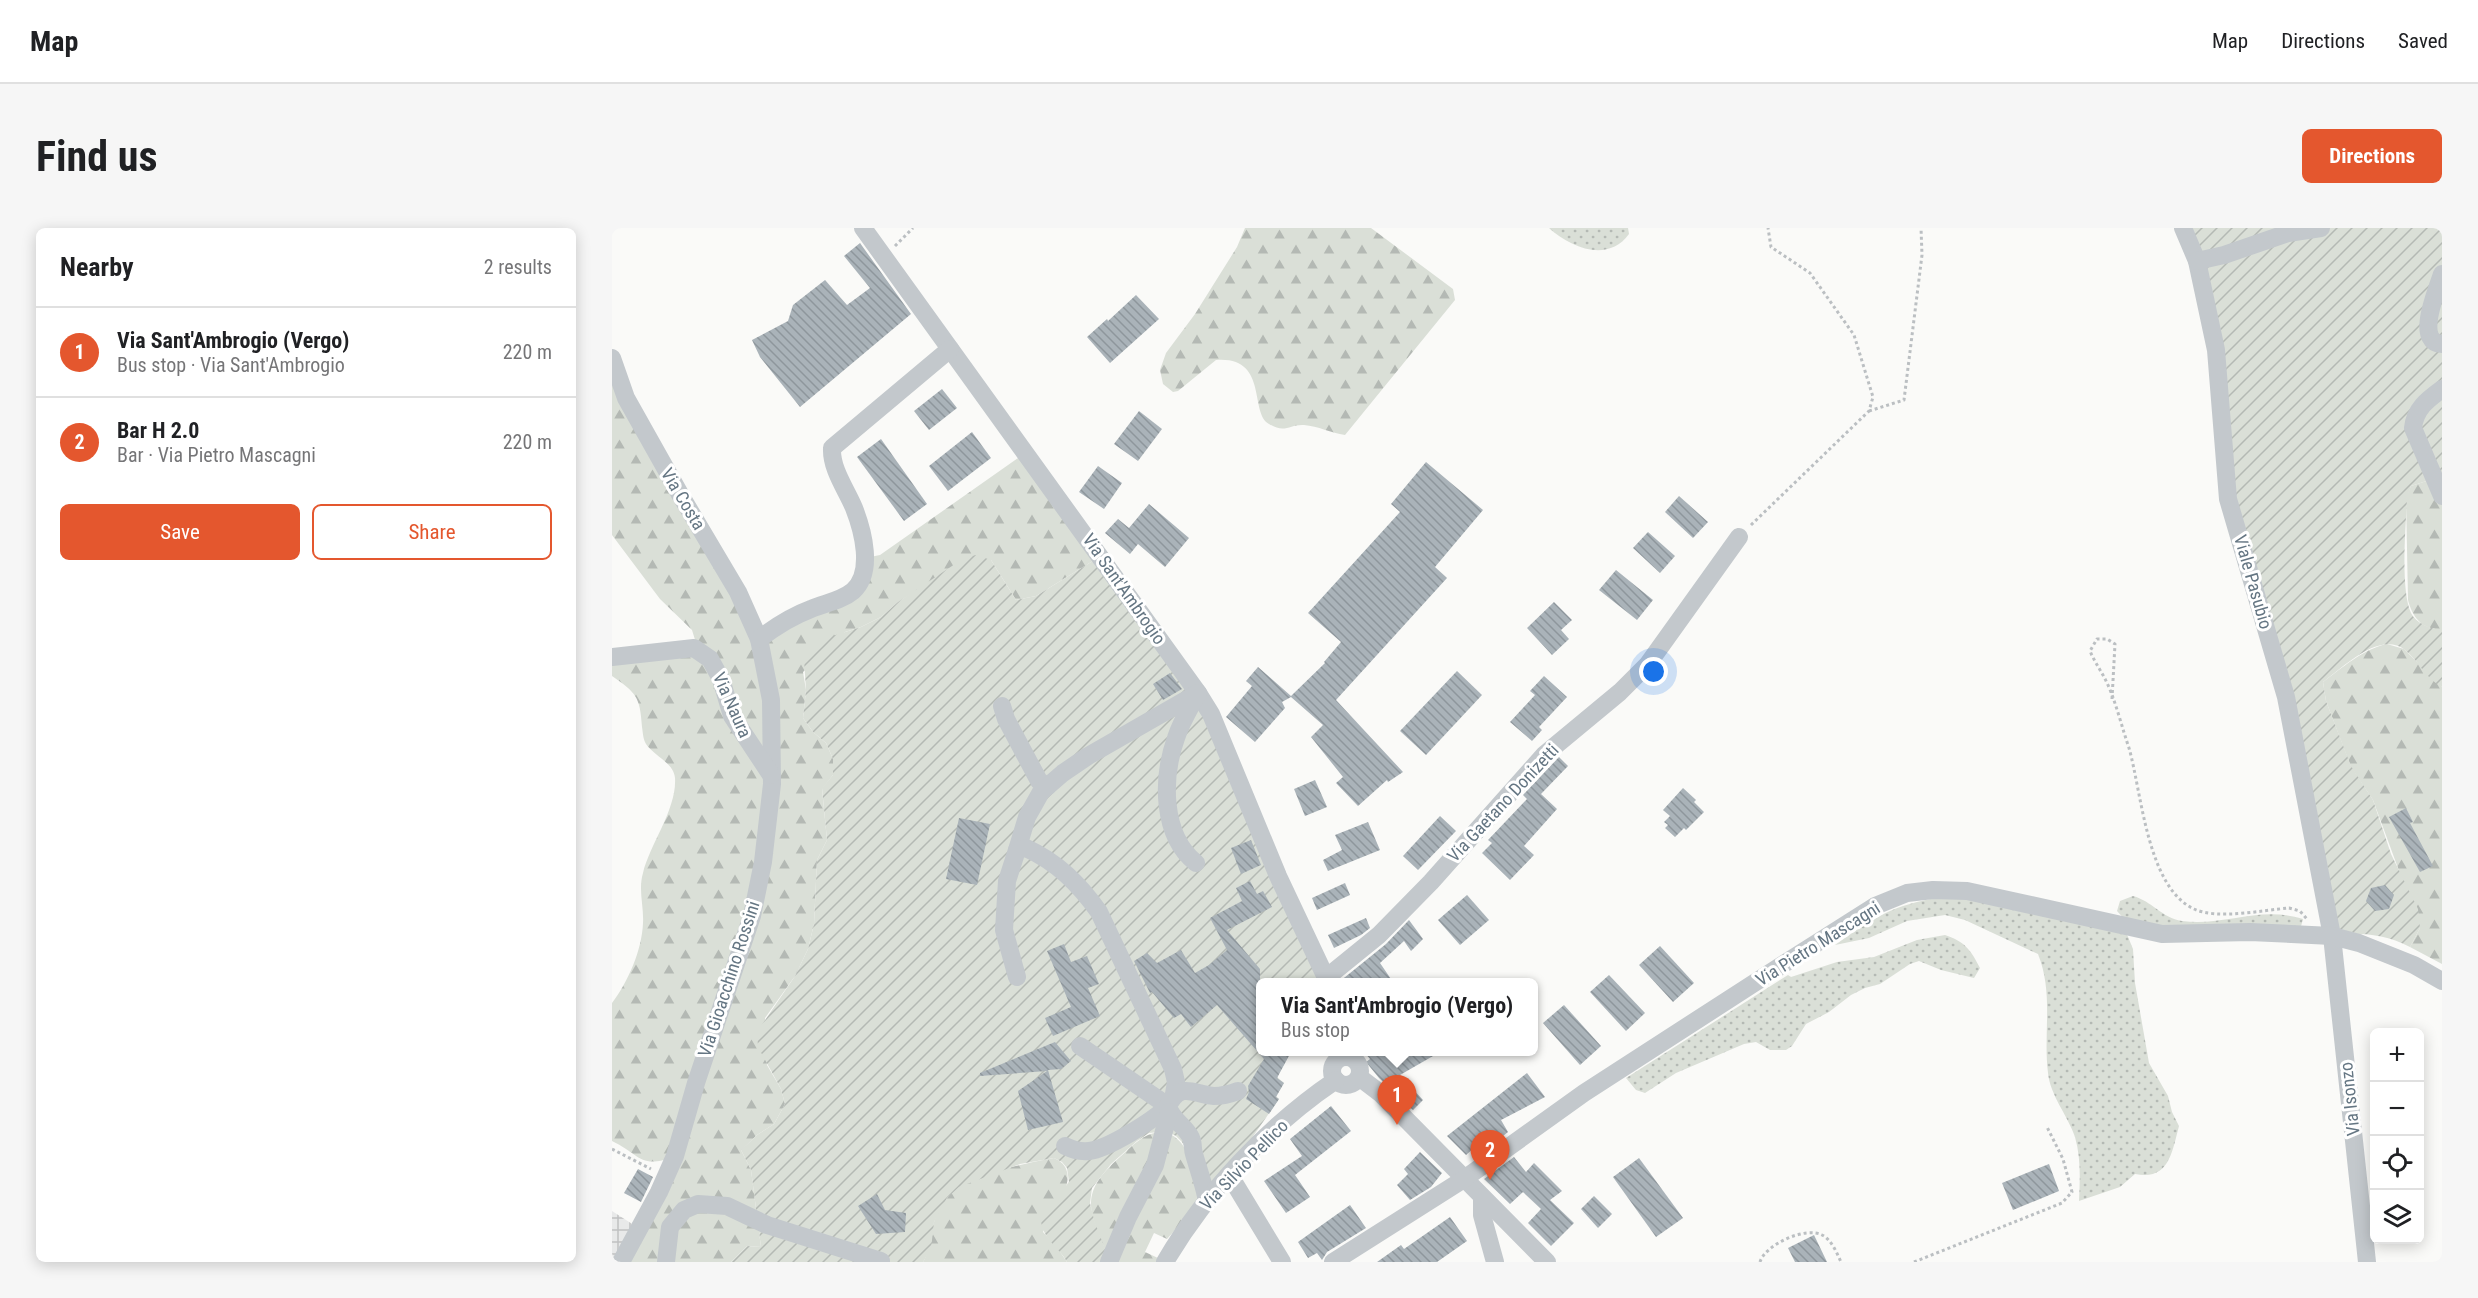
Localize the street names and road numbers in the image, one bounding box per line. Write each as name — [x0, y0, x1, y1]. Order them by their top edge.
street label: Via Costa — [657, 464, 710, 533]
street label: Via Sant'Ambrogio — [1078, 529, 1170, 648]
street label: Viale Pasubio — [2230, 532, 2277, 631]
street label: Via Naura — [709, 669, 756, 741]
street label: Via Gaetano Donizetti — [1443, 739, 1563, 866]
street label: Via Pietro Mascagni — [1752, 897, 1884, 990]
street label: Via Gioacchino Rossini — [693, 898, 764, 1059]
street label: Via Isonzo — [2335, 1061, 2364, 1137]
street label: Via Silvio Pellico — [1195, 1115, 1292, 1214]

